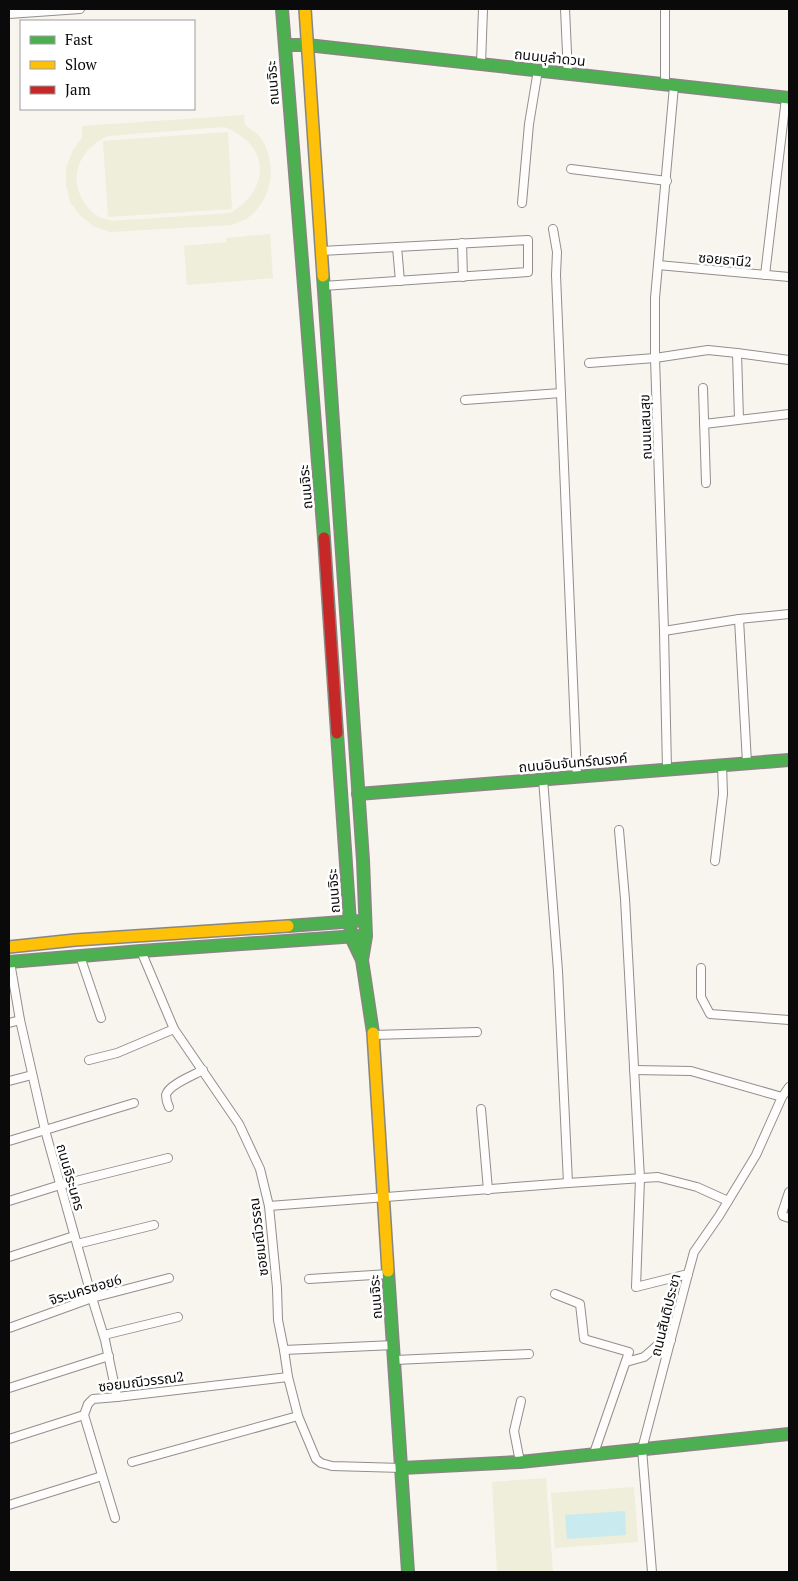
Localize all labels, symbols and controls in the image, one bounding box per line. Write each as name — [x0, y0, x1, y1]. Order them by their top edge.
legend — [20, 20, 195, 110]
text: Fast — [65, 29, 93, 49]
street label: ถนนบุลำดวน — [513, 44, 587, 70]
text: Slow — [65, 54, 98, 74]
street label: ถนนจิระ — [261, 60, 283, 106]
text: Jam — [65, 79, 91, 99]
street label: ซอยธานี2 — [698, 247, 752, 271]
street label: ถนนแสนสุข — [634, 394, 656, 460]
street label: ถนนจิระ — [294, 464, 316, 510]
street label: ถนนอินจันทร์ณรงค์ — [518, 748, 628, 776]
street label: ถนนจิระ — [322, 868, 344, 914]
street label: ถนนจิระนคร — [52, 1141, 90, 1213]
street label: ซอยมณีวรรณ — [244, 1197, 272, 1277]
street label: จิระนครซอย6 — [46, 1269, 124, 1309]
street label: ถนนสันติประชา — [646, 1272, 684, 1358]
street label: ถนนจิระ — [364, 1274, 386, 1320]
street label: ซอยมณีวรรณ2 — [97, 1366, 185, 1396]

